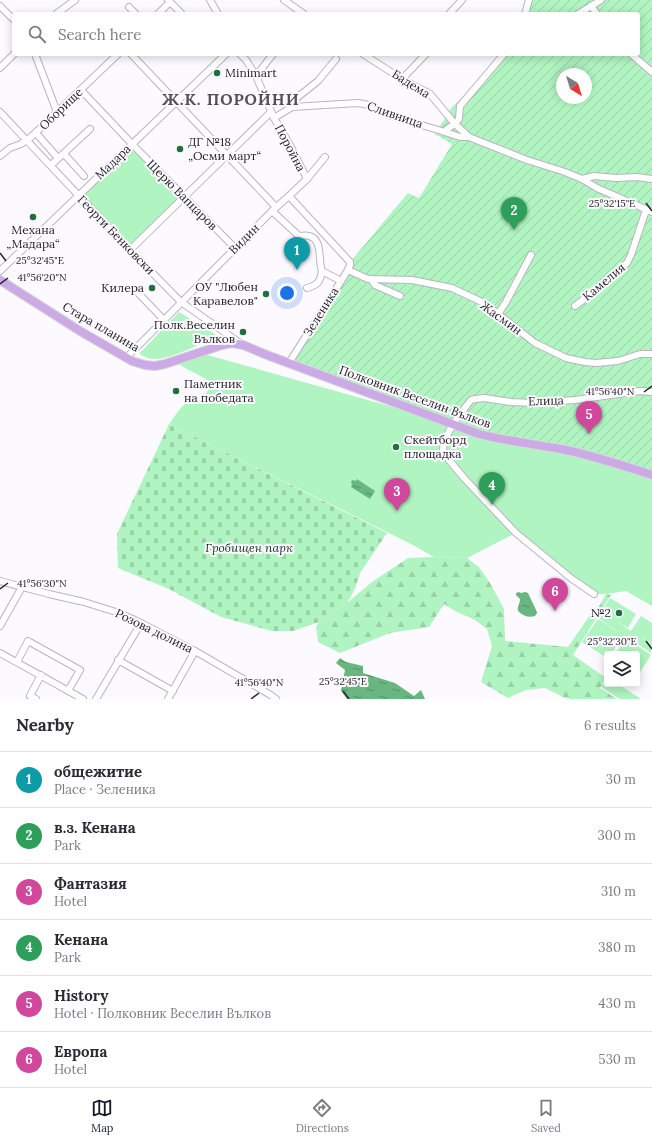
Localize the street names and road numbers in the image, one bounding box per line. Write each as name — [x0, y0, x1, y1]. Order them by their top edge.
street label: Бадема — [389, 66, 433, 101]
street label: Оборище — [36, 84, 86, 133]
street label: Сливница — [365, 98, 425, 131]
street label: Поройна — [272, 122, 309, 174]
street label: Мадара — [92, 141, 134, 182]
street label: Щерю Вапцаров — [144, 156, 221, 233]
street label: Георги Бенковски — [75, 192, 158, 277]
street label: Видин — [225, 220, 262, 257]
street label: Камелия — [579, 260, 628, 304]
street label: Зеленика — [300, 284, 342, 339]
street label: Жасмин — [477, 297, 525, 338]
street label: Стара планина — [60, 298, 142, 355]
street label: Полковник Веселин Вълков — [337, 362, 493, 431]
street label: Елица — [528, 392, 564, 409]
street label: Розова долина — [113, 605, 196, 656]

